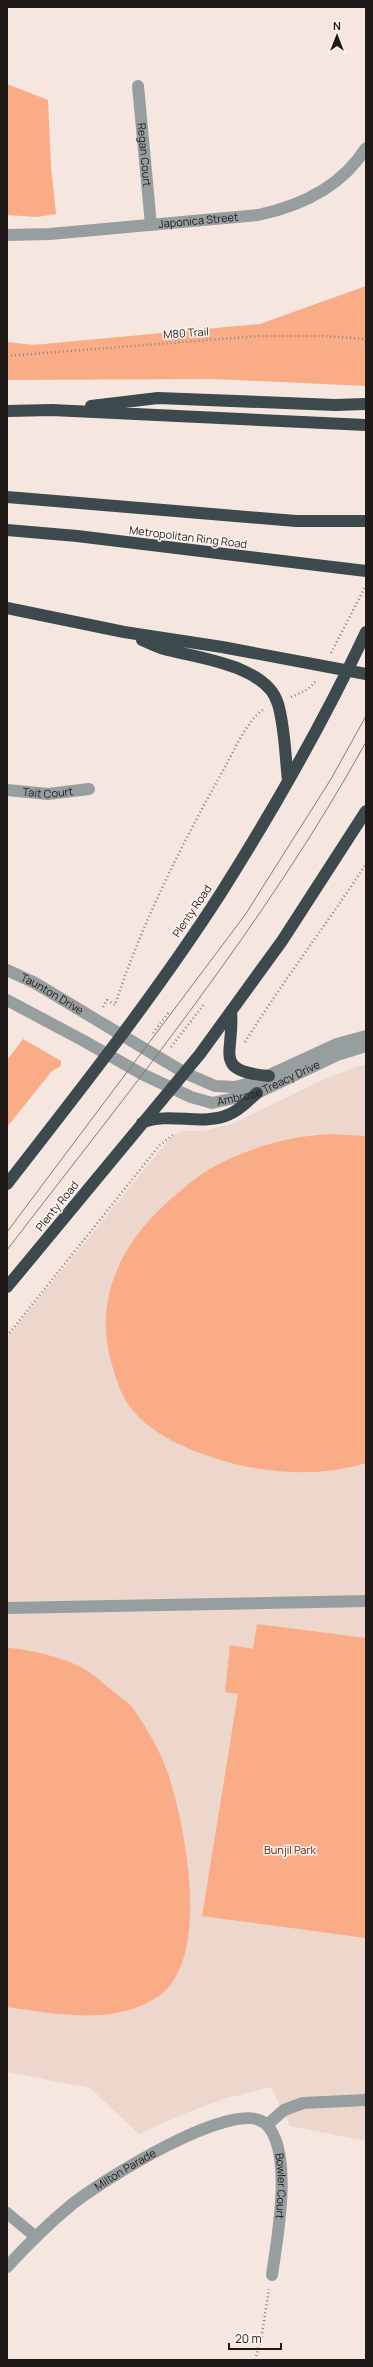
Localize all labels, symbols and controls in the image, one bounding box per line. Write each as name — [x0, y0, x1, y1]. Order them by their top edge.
north arrow — [317, 16, 357, 56]
text: N — [333, 18, 341, 33]
street label: Regan Court — [134, 122, 155, 187]
street label: Japonica Street — [158, 209, 239, 231]
street label: M80 Trail — [163, 323, 209, 342]
street label: Metropolitan Ring Road — [128, 522, 248, 551]
street label: Tait Court — [22, 783, 74, 801]
street label: Plenty Road — [169, 882, 215, 940]
street label: Taunton Drive — [18, 969, 87, 1018]
street label: Ambrose Treacy Drive — [215, 1056, 323, 1109]
street label: Plenty Road — [32, 1178, 81, 1234]
park label: Bunjil Park — [264, 1842, 316, 1857]
street label: Milton Parade — [91, 2145, 159, 2193]
street label: Bowler Court — [272, 2152, 290, 2220]
scale bar — [229, 2325, 281, 2351]
text: 20 m — [235, 2330, 262, 2347]

